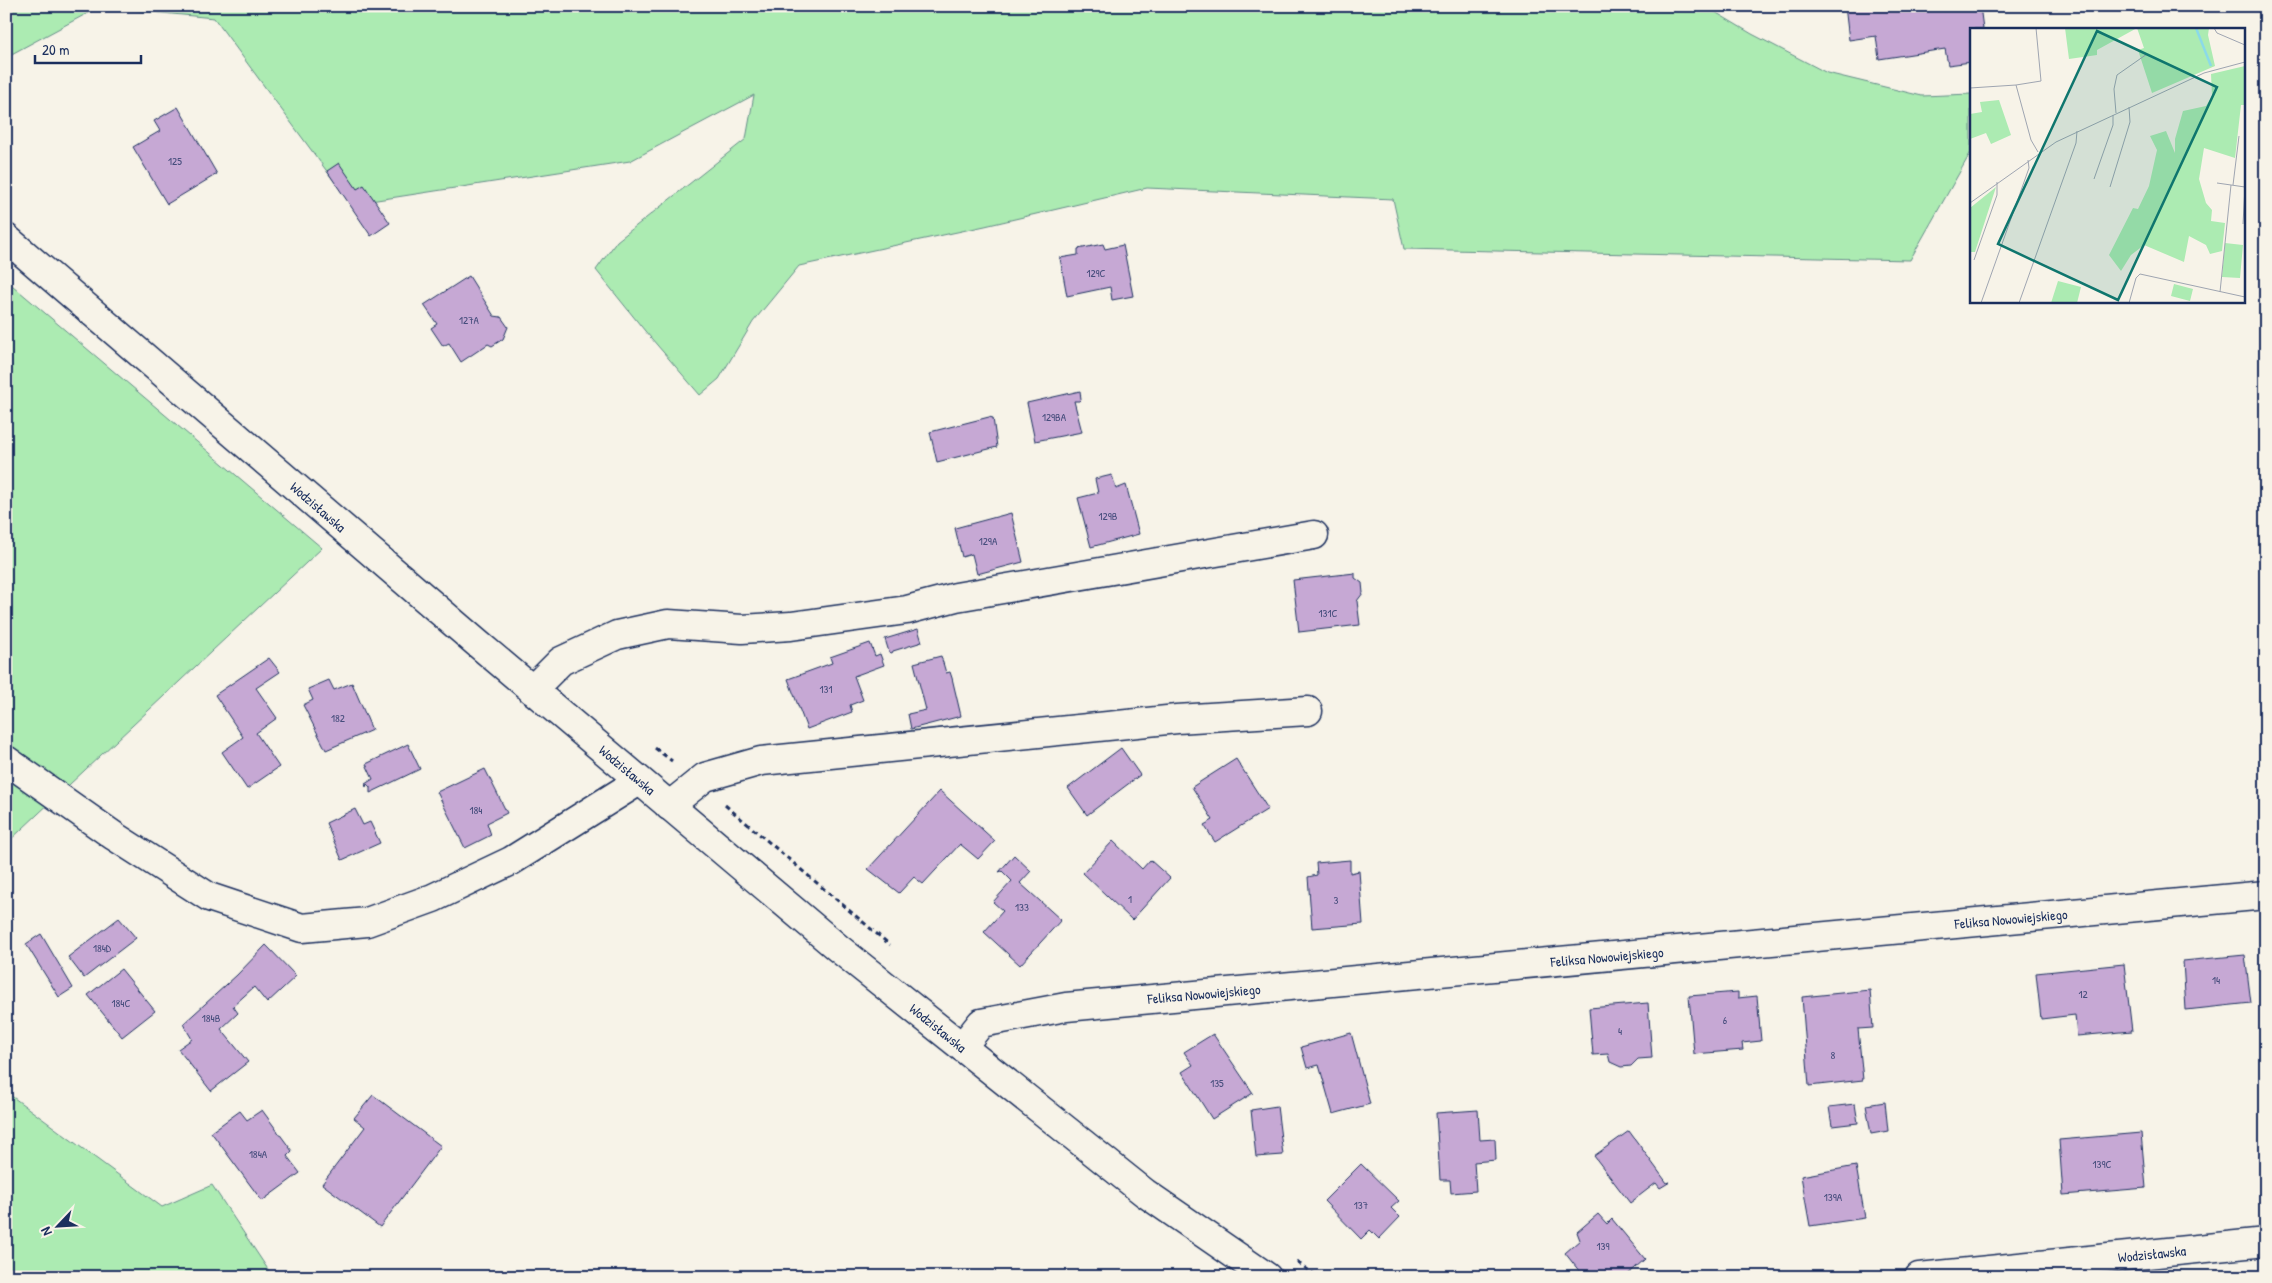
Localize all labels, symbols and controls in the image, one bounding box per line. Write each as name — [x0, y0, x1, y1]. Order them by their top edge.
inset map — [1970, 28, 2244, 302]
scale bar — [35, 32, 141, 64]
text: 20 m — [42, 39, 69, 60]
house number: 125 — [168, 154, 182, 168]
house number: 129C — [1086, 266, 1106, 280]
house number: 127A — [459, 313, 480, 327]
house number: 129BA — [1042, 410, 1067, 424]
street label: Wodzisławska — [286, 477, 351, 537]
house number: 129B — [1099, 509, 1118, 523]
house number: 129A — [979, 534, 998, 548]
house number: 131C — [1319, 606, 1337, 620]
house number: 131 — [820, 682, 832, 696]
house number: 182 — [331, 711, 345, 725]
street label: Wodzisławska — [595, 740, 660, 799]
house number: 184 — [470, 803, 482, 817]
house number: 1 — [1128, 892, 1132, 906]
house number: 3 — [1334, 893, 1339, 907]
house number: 133 — [1015, 900, 1029, 914]
street label: Feliksa Nowowiejskiego — [1953, 904, 2069, 934]
house number: 184D — [93, 941, 112, 955]
street label: Feliksa Nowowiejskiego — [1549, 942, 1665, 972]
house number: 14 — [2212, 973, 2220, 987]
street label: Feliksa Nowowiejskiego — [1146, 979, 1262, 1009]
house number: 12 — [2078, 987, 2088, 1001]
house number: 184C — [112, 996, 130, 1010]
street label: Wodzisławska — [906, 999, 971, 1057]
house number: 184B — [202, 1011, 221, 1025]
house number: 6 — [1723, 1013, 1728, 1027]
house number: 4 — [1618, 1024, 1622, 1038]
house number: 8 — [1831, 1048, 1836, 1062]
house number: 135 — [1210, 1076, 1224, 1090]
house number: 184A — [249, 1147, 268, 1161]
house number: 139C — [2093, 1157, 2112, 1171]
house number: 139A — [1824, 1190, 1843, 1204]
house number: 137 — [1354, 1198, 1368, 1212]
north arrow — [32, 1200, 82, 1250]
text: N — [35, 1224, 56, 1239]
house number: 139 — [1597, 1239, 1609, 1253]
street label: Wodzisławska — [2117, 1240, 2187, 1267]

